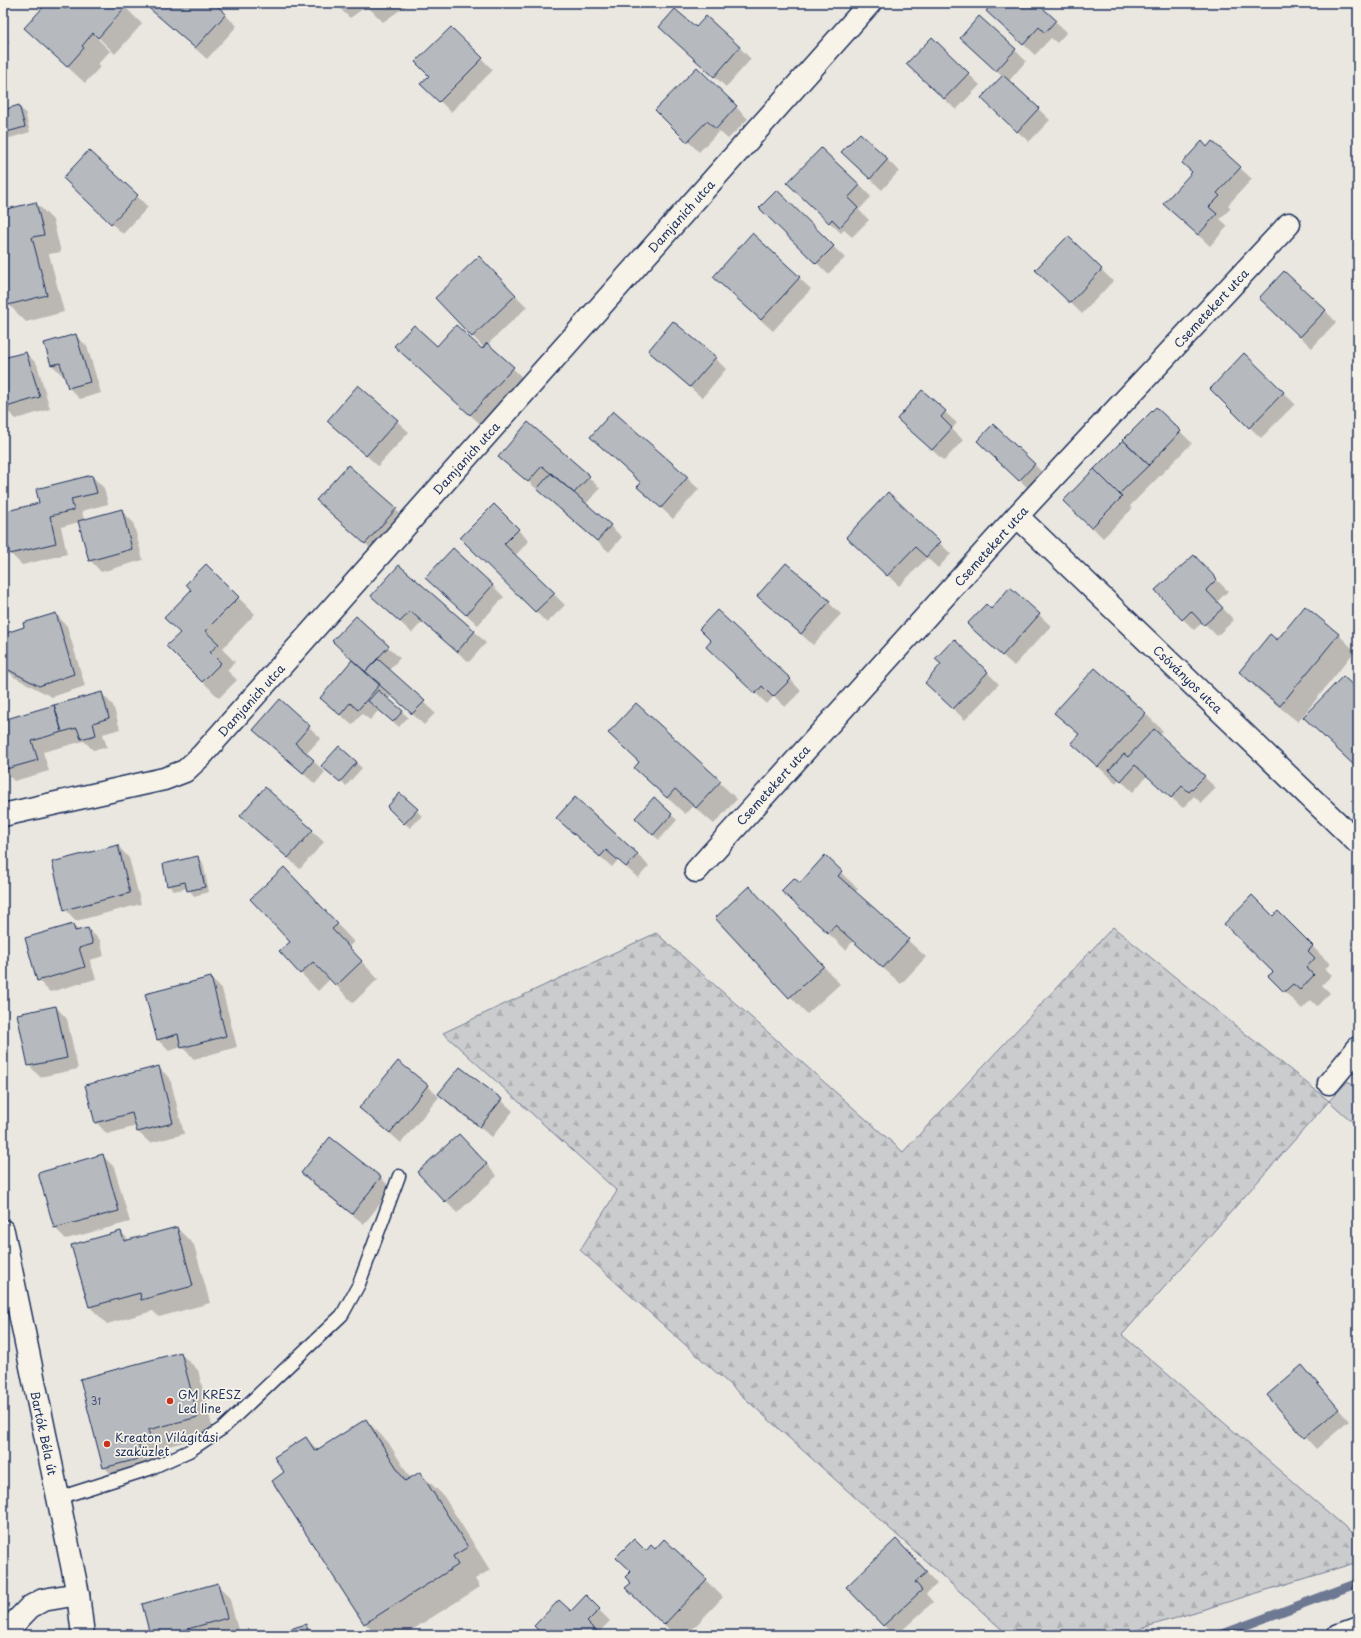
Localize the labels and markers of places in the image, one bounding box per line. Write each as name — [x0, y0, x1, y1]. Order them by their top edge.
place label: GM KRESZ Led line — [178, 1385, 241, 1417]
marker: GM KRESZ Led line — [165, 1396, 175, 1406]
place label: Kreaton Világítási szaküzlet — [115, 1428, 219, 1460]
marker: Kreaton Világítási szaküzlet — [102, 1439, 112, 1449]

